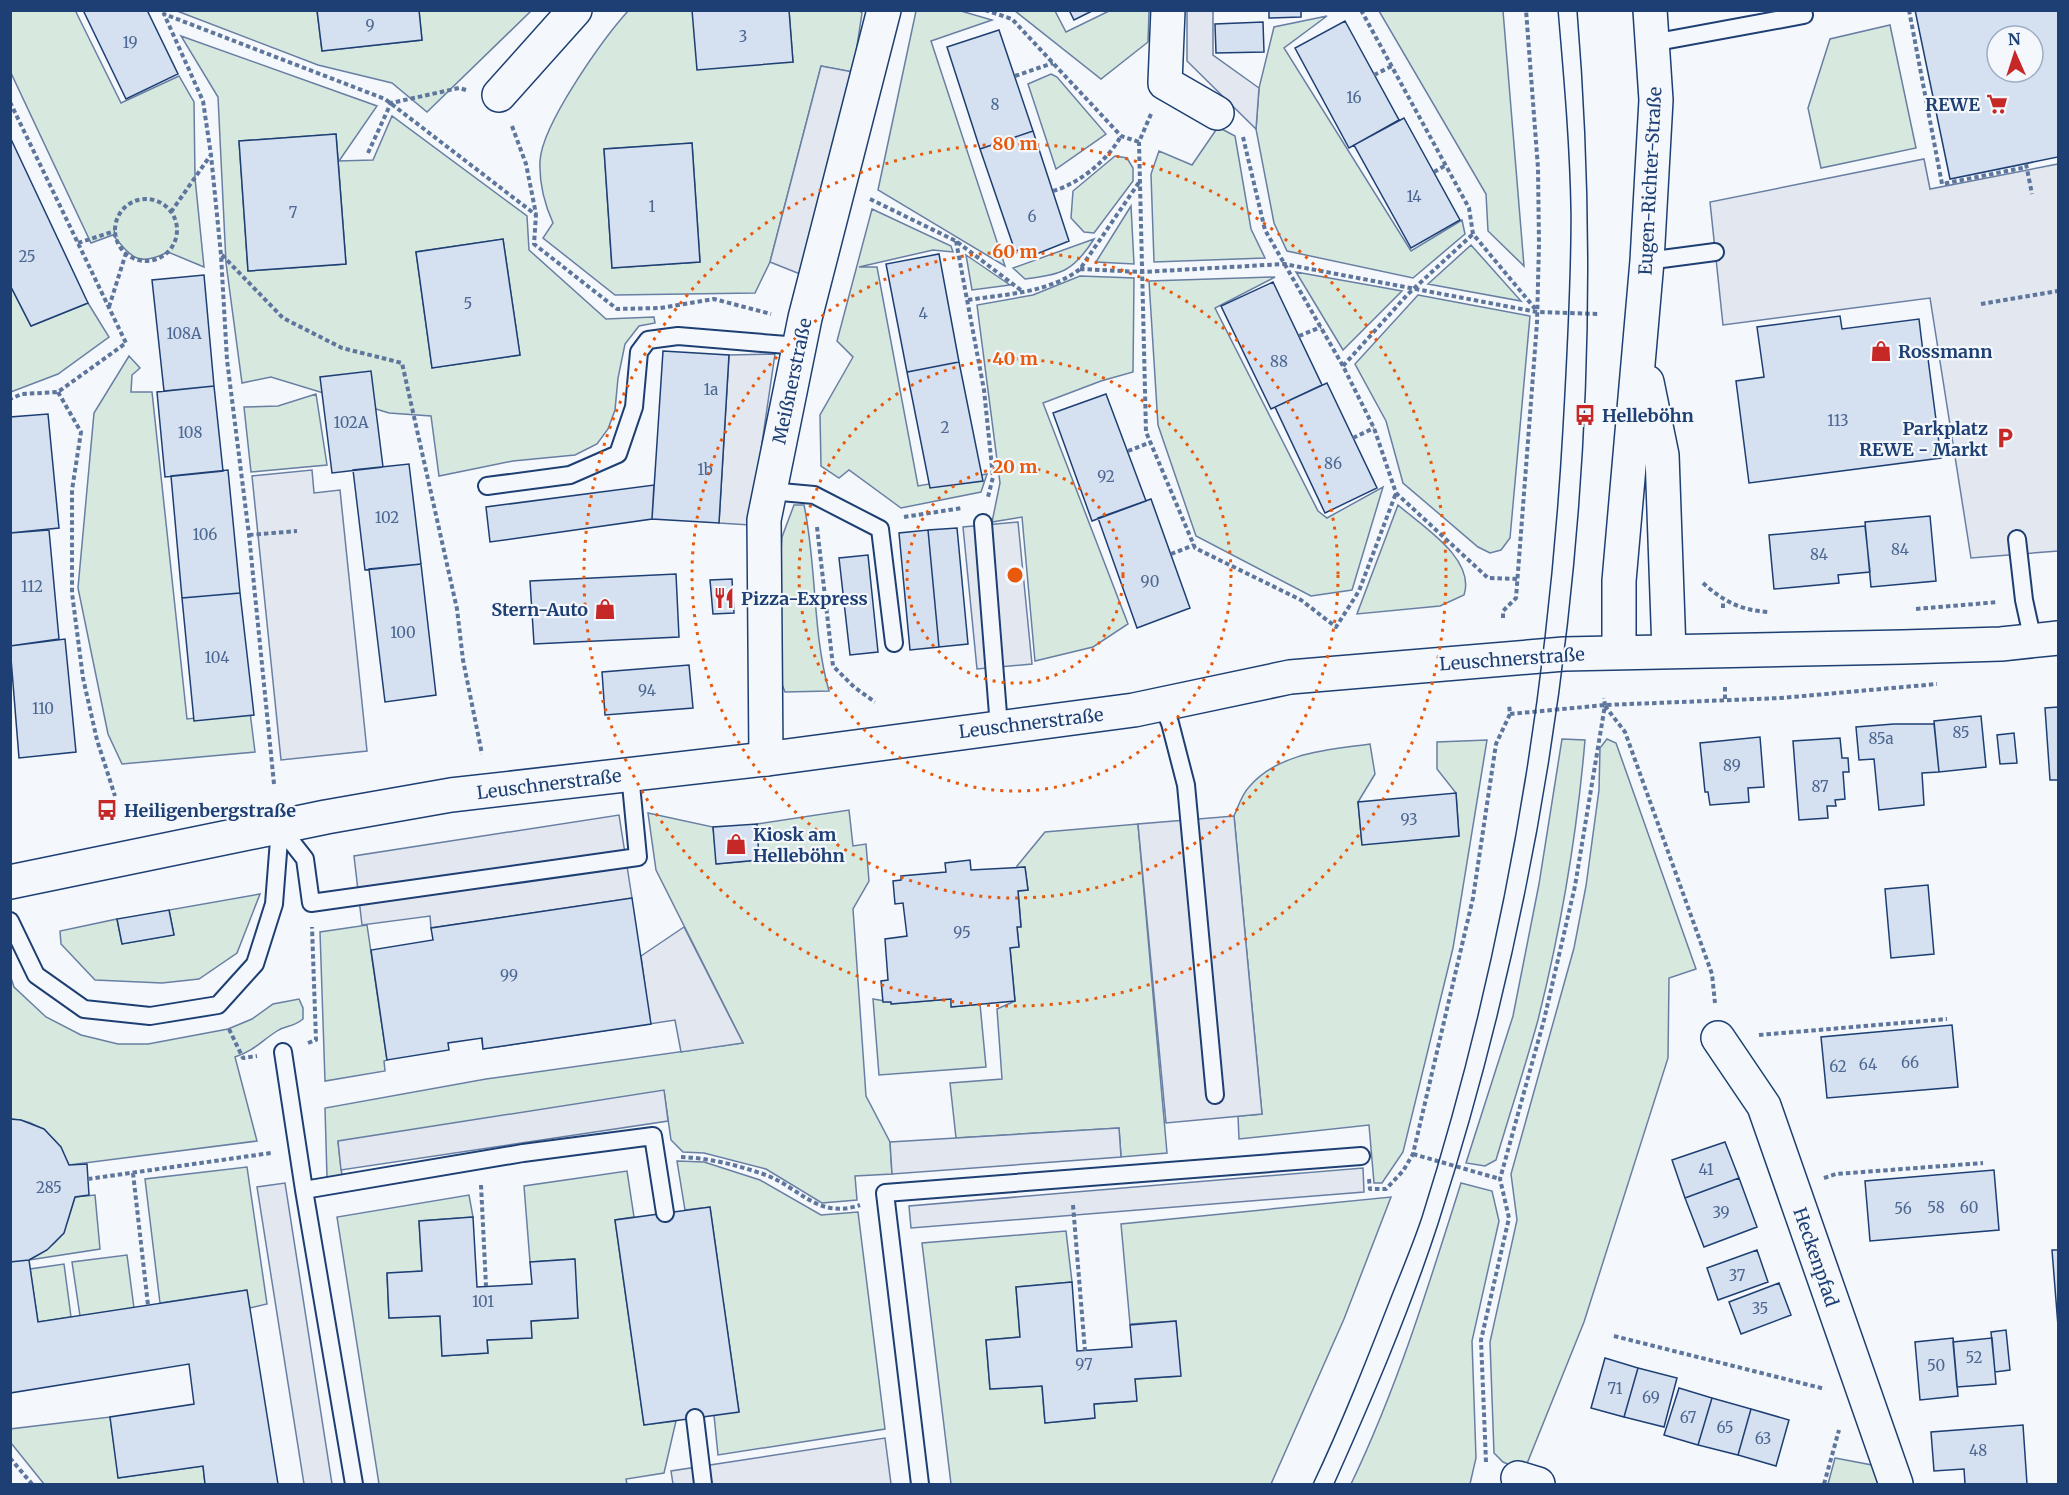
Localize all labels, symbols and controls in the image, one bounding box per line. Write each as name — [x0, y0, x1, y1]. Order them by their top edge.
house number: 9 — [365, 16, 375, 35]
north arrow — [1985, 24, 2045, 84]
house number: 3 — [739, 27, 747, 46]
text: N — [2007, 29, 2021, 49]
house number: 19 — [122, 33, 138, 52]
street label: Eugen-Richter-Straße — [1634, 86, 1666, 276]
house number: 16 — [1346, 88, 1362, 107]
supermarket icon: REWE — [1985, 92, 2009, 116]
place label: REWE — [1925, 93, 1980, 116]
house number: 8 — [991, 95, 1000, 114]
text: 80 m — [992, 132, 1038, 155]
house number: 14 — [1406, 187, 1422, 206]
house number: 1 — [649, 197, 656, 216]
house number: 7 — [289, 203, 298, 222]
house number: 6 — [1027, 207, 1037, 226]
text: 60 m — [992, 240, 1038, 263]
house number: 25 — [18, 247, 36, 266]
house number: 5 — [464, 294, 472, 313]
house number: 4 — [918, 304, 928, 323]
street label: Meißnerstraße — [767, 316, 817, 446]
house number: 108A — [166, 324, 202, 343]
shop icon: Rossmann — [1869, 339, 1893, 363]
place label: Rossmann — [1898, 340, 1992, 363]
text: 40 m — [992, 347, 1038, 370]
house number: 88 — [1270, 352, 1288, 371]
house number: 1a — [704, 380, 718, 399]
bus stop icon: Helleböhn — [1573, 403, 1597, 427]
place label: Helleböhn — [1602, 404, 1694, 427]
house number: 113 — [1827, 411, 1849, 430]
house number: 102A — [334, 413, 369, 432]
place label: Parkplatz REWE - Markt — [1859, 417, 1989, 461]
house number: 2 — [941, 418, 950, 437]
house number: 108 — [178, 423, 202, 442]
parking icon: Parkplatz REWE - Markt — [1993, 426, 2017, 450]
house number: 86 — [1324, 454, 1342, 473]
text: 20 m — [993, 455, 1037, 478]
house number: 1b — [697, 460, 713, 479]
house number: 92 — [1097, 467, 1115, 486]
house number: 102 — [375, 508, 399, 527]
house number: 106 — [193, 525, 217, 544]
house number: 84 — [1891, 540, 1909, 559]
house number: 84 — [1810, 545, 1828, 564]
centre of rings — [1005, 565, 1025, 585]
house number: 90 — [1141, 572, 1159, 591]
house number: 112 — [21, 577, 43, 596]
restaurant icon: Pizza-Express — [712, 586, 736, 610]
place label: Pizza-Express — [741, 587, 868, 610]
shop icon: Stern-Auto — [593, 597, 617, 621]
place label: Stern-Auto — [491, 598, 588, 621]
house number: 100 — [390, 623, 416, 642]
street label: Leuschnerstraße — [1439, 642, 1585, 676]
house number: 104 — [205, 648, 229, 667]
house number: 94 — [638, 681, 656, 700]
house number: 110 — [32, 699, 54, 718]
street label: Leuschnerstraße — [957, 703, 1105, 743]
house number: 85 — [1952, 723, 1970, 742]
house number: 85a — [1868, 729, 1894, 748]
house number: 89 — [1723, 756, 1741, 775]
street label: Leuschnerstraße — [475, 764, 623, 804]
house number: 87 — [1811, 777, 1829, 796]
bus stop icon: Heiligenbergstraße — [95, 798, 119, 822]
place label: Heiligenbergstraße — [124, 799, 296, 822]
house number: 93 — [1400, 810, 1418, 829]
place label: Kiosk am Helleböhn — [753, 823, 845, 867]
shop icon: Kiosk am Helleböhn — [724, 832, 748, 856]
house number: 95 — [953, 923, 971, 942]
house number: 99 — [500, 966, 518, 985]
house number: 66 — [1901, 1053, 1919, 1072]
house number: 64 — [1859, 1055, 1877, 1074]
house number: 62 — [1829, 1057, 1847, 1076]
house number: 41 — [1699, 1160, 1714, 1179]
house number: 285 — [36, 1178, 62, 1197]
house number: 58 — [1927, 1198, 1945, 1217]
house number: 60 — [1960, 1198, 1978, 1217]
house number: 56 — [1894, 1199, 1912, 1218]
house number: 39 — [1712, 1203, 1730, 1222]
street label: Heckenpfad — [1788, 1204, 1844, 1310]
house number: 37 — [1729, 1266, 1746, 1285]
house number: 101 — [472, 1292, 494, 1311]
house number: 35 — [1752, 1299, 1768, 1318]
house number: 52 — [1965, 1348, 1983, 1367]
house number: 97 — [1075, 1355, 1093, 1374]
house number: 50 — [1927, 1356, 1945, 1375]
house number: 71 — [1607, 1379, 1623, 1398]
house number: 69 — [1642, 1388, 1660, 1407]
house number: 67 — [1680, 1408, 1697, 1427]
house number: 65 — [1716, 1418, 1734, 1437]
house number: 63 — [1755, 1429, 1771, 1448]
house number: 48 — [1969, 1441, 1987, 1460]

